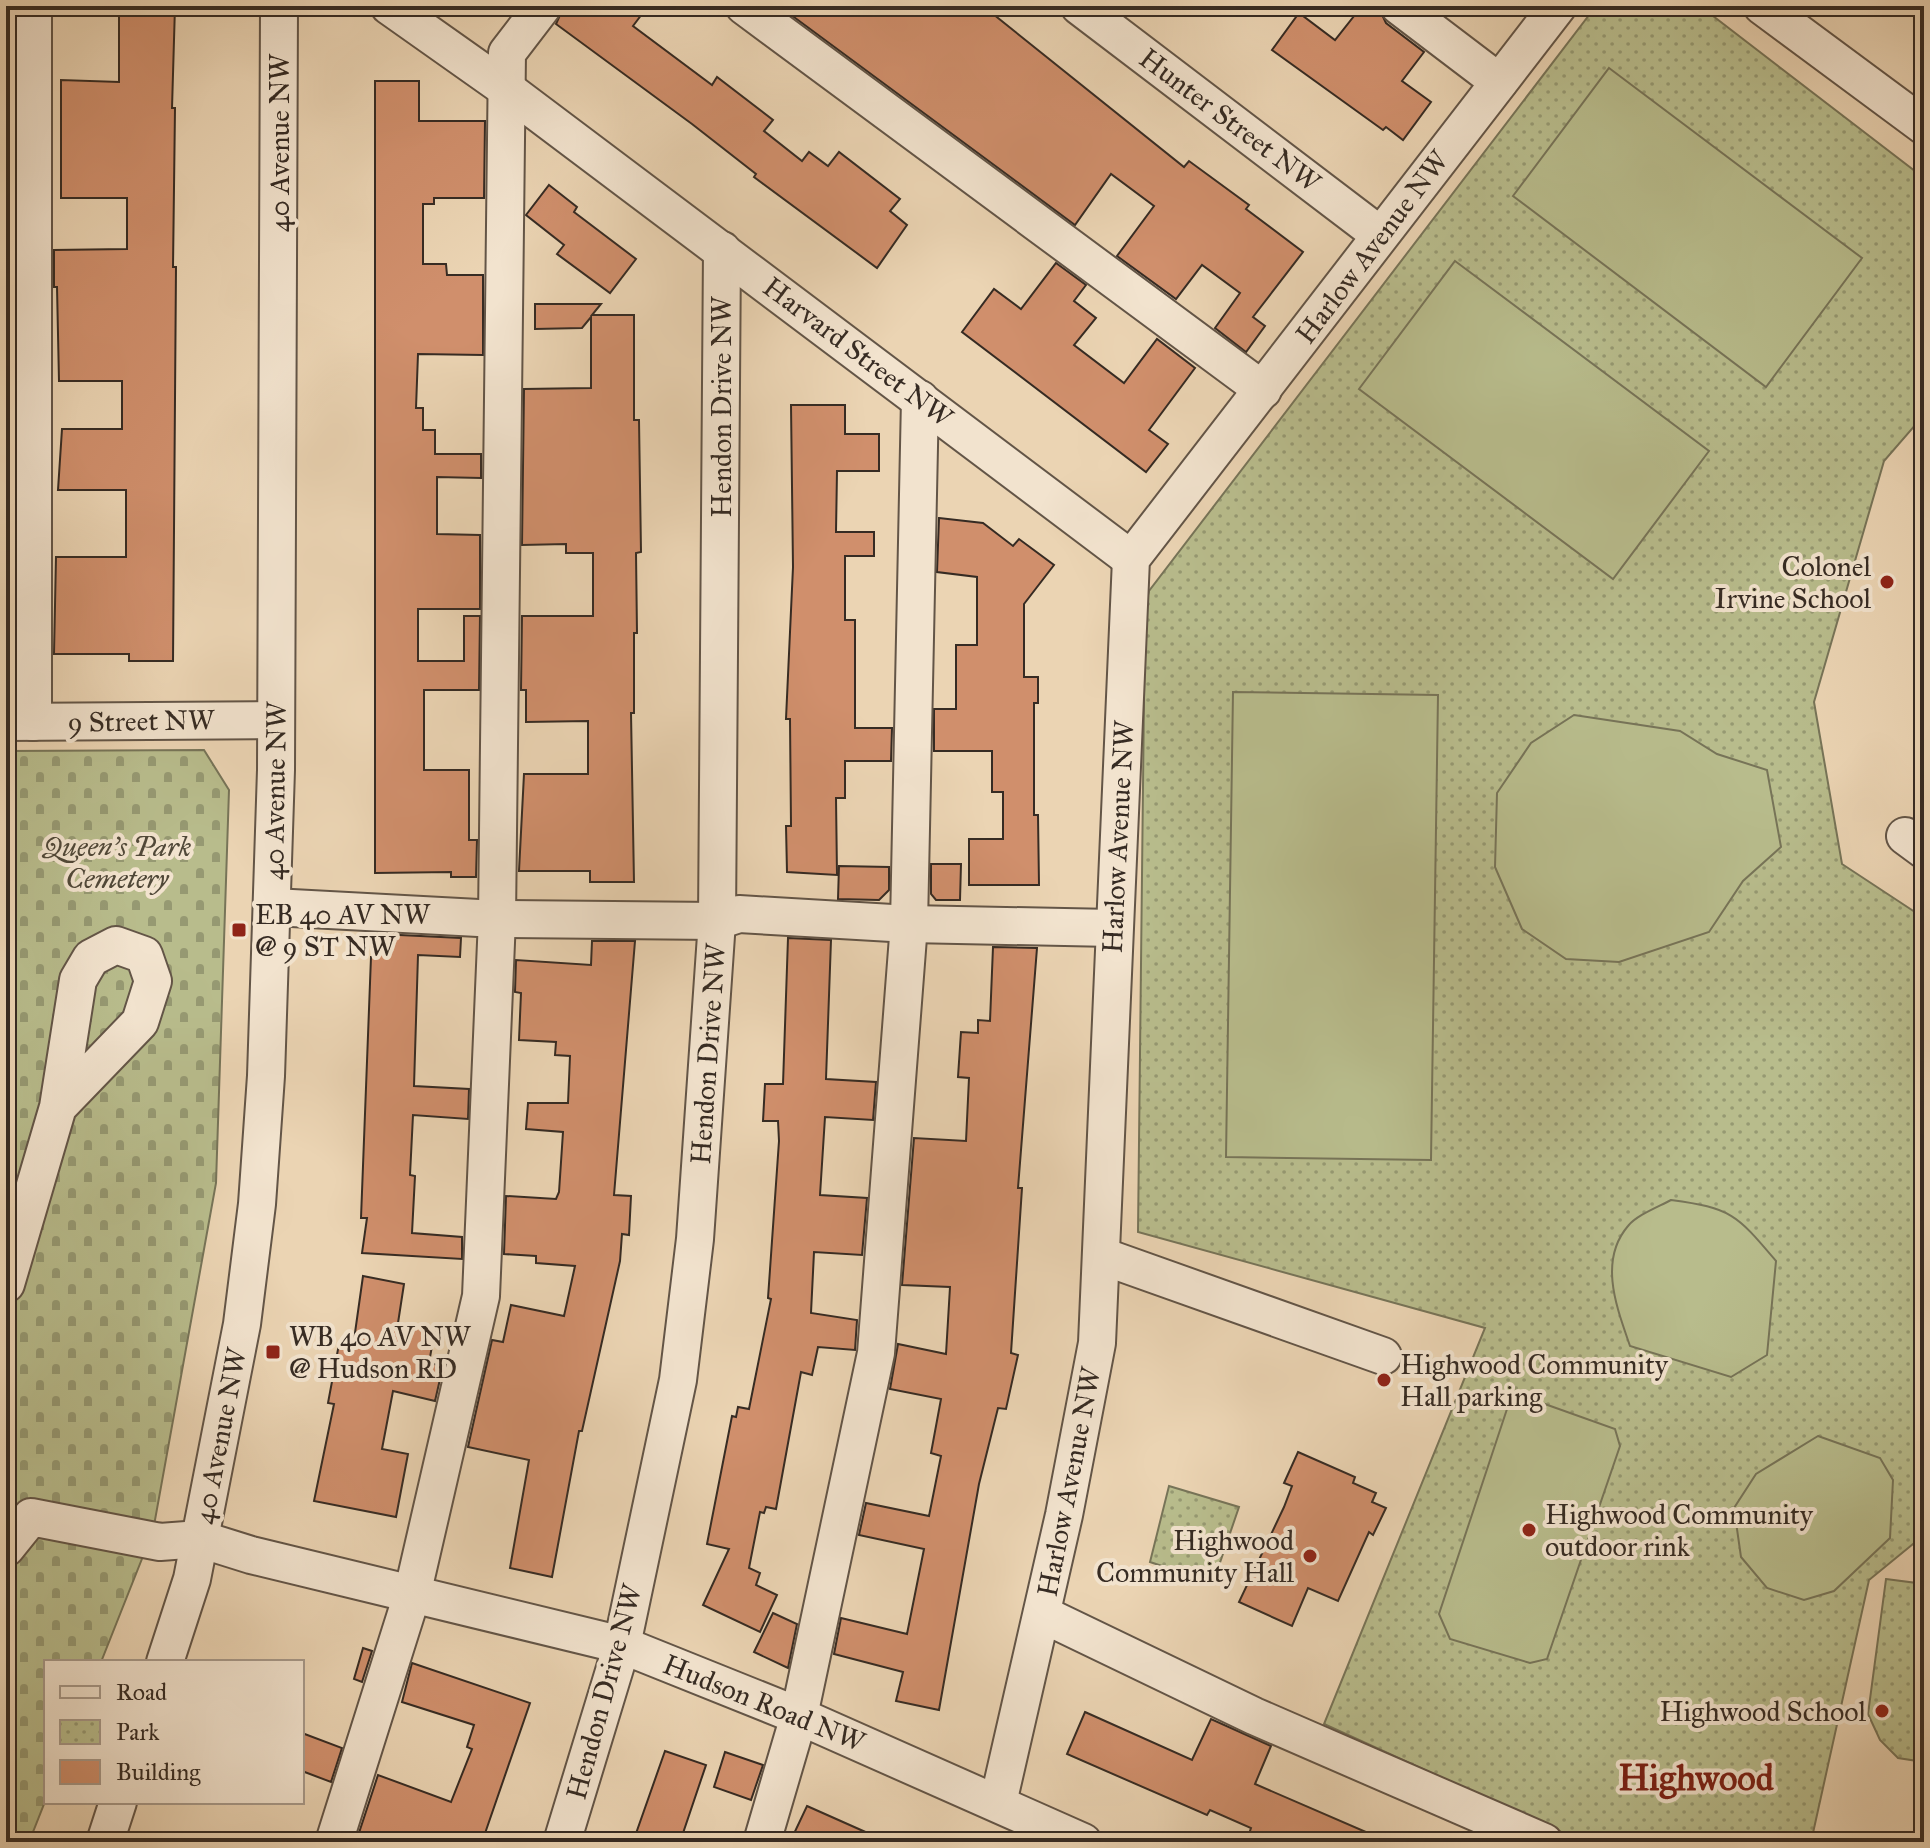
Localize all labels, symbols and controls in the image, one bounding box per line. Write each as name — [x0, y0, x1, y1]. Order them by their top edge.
street label: Hunter Street NW — [1132, 40, 1329, 200]
street label: 40 Avenue NW — [262, 52, 297, 232]
street label: Harlow Avenue NW — [1288, 142, 1457, 351]
street label: Harvard Street NW — [756, 269, 961, 436]
street label: Hendon Drive NW — [704, 295, 739, 518]
place label: Colonel Irvine School — [1715, 549, 1871, 616]
marker: Colonel Irvine School — [1878, 573, 1896, 591]
street label: 40 Avenue NW — [256, 700, 294, 880]
street label: 9 Street NW — [67, 702, 216, 740]
street label: Harlow Avenue NW — [1094, 718, 1142, 954]
park label: Queen's Park Cemetery — [41, 829, 192, 896]
place label: EB 40 AV NW @ 9 ST NW — [255, 897, 432, 964]
marker: EB 40 AV NW @ 9 ST NW — [230, 921, 248, 939]
street label: Hendon Drive NW — [683, 941, 733, 1166]
place label: WB 40 AV NW @ Hudson RD — [289, 1319, 472, 1386]
marker: WB 40 AV NW @ Hudson RD — [264, 1343, 282, 1361]
street label: 40 Avenue NW — [186, 1344, 254, 1527]
place label: Highwood Community Hall parking — [1400, 1347, 1669, 1414]
street label: Harlow Avenue NW — [1030, 1363, 1109, 1600]
marker: Highwood Community Hall parking — [1375, 1371, 1393, 1389]
place label: Highwood Community outdoor rink — [1545, 1497, 1814, 1564]
marker: Highwood Community outdoor rink — [1520, 1521, 1538, 1539]
place label: Highwood Community Hall — [1096, 1523, 1294, 1590]
marker: Highwood Community Hall — [1301, 1547, 1319, 1565]
street label: Hendon Drive NW — [558, 1579, 650, 1803]
street label: Hudson Road NW — [658, 1647, 871, 1760]
legend — [44, 1660, 304, 1804]
text: Road — [116, 1677, 167, 1707]
place label: Highwood School — [1659, 1694, 1866, 1729]
marker: Highwood School — [1873, 1702, 1891, 1720]
text: Park — [116, 1717, 160, 1747]
district label: Highwood — [1618, 1756, 1775, 1800]
text: Building — [116, 1757, 201, 1787]

